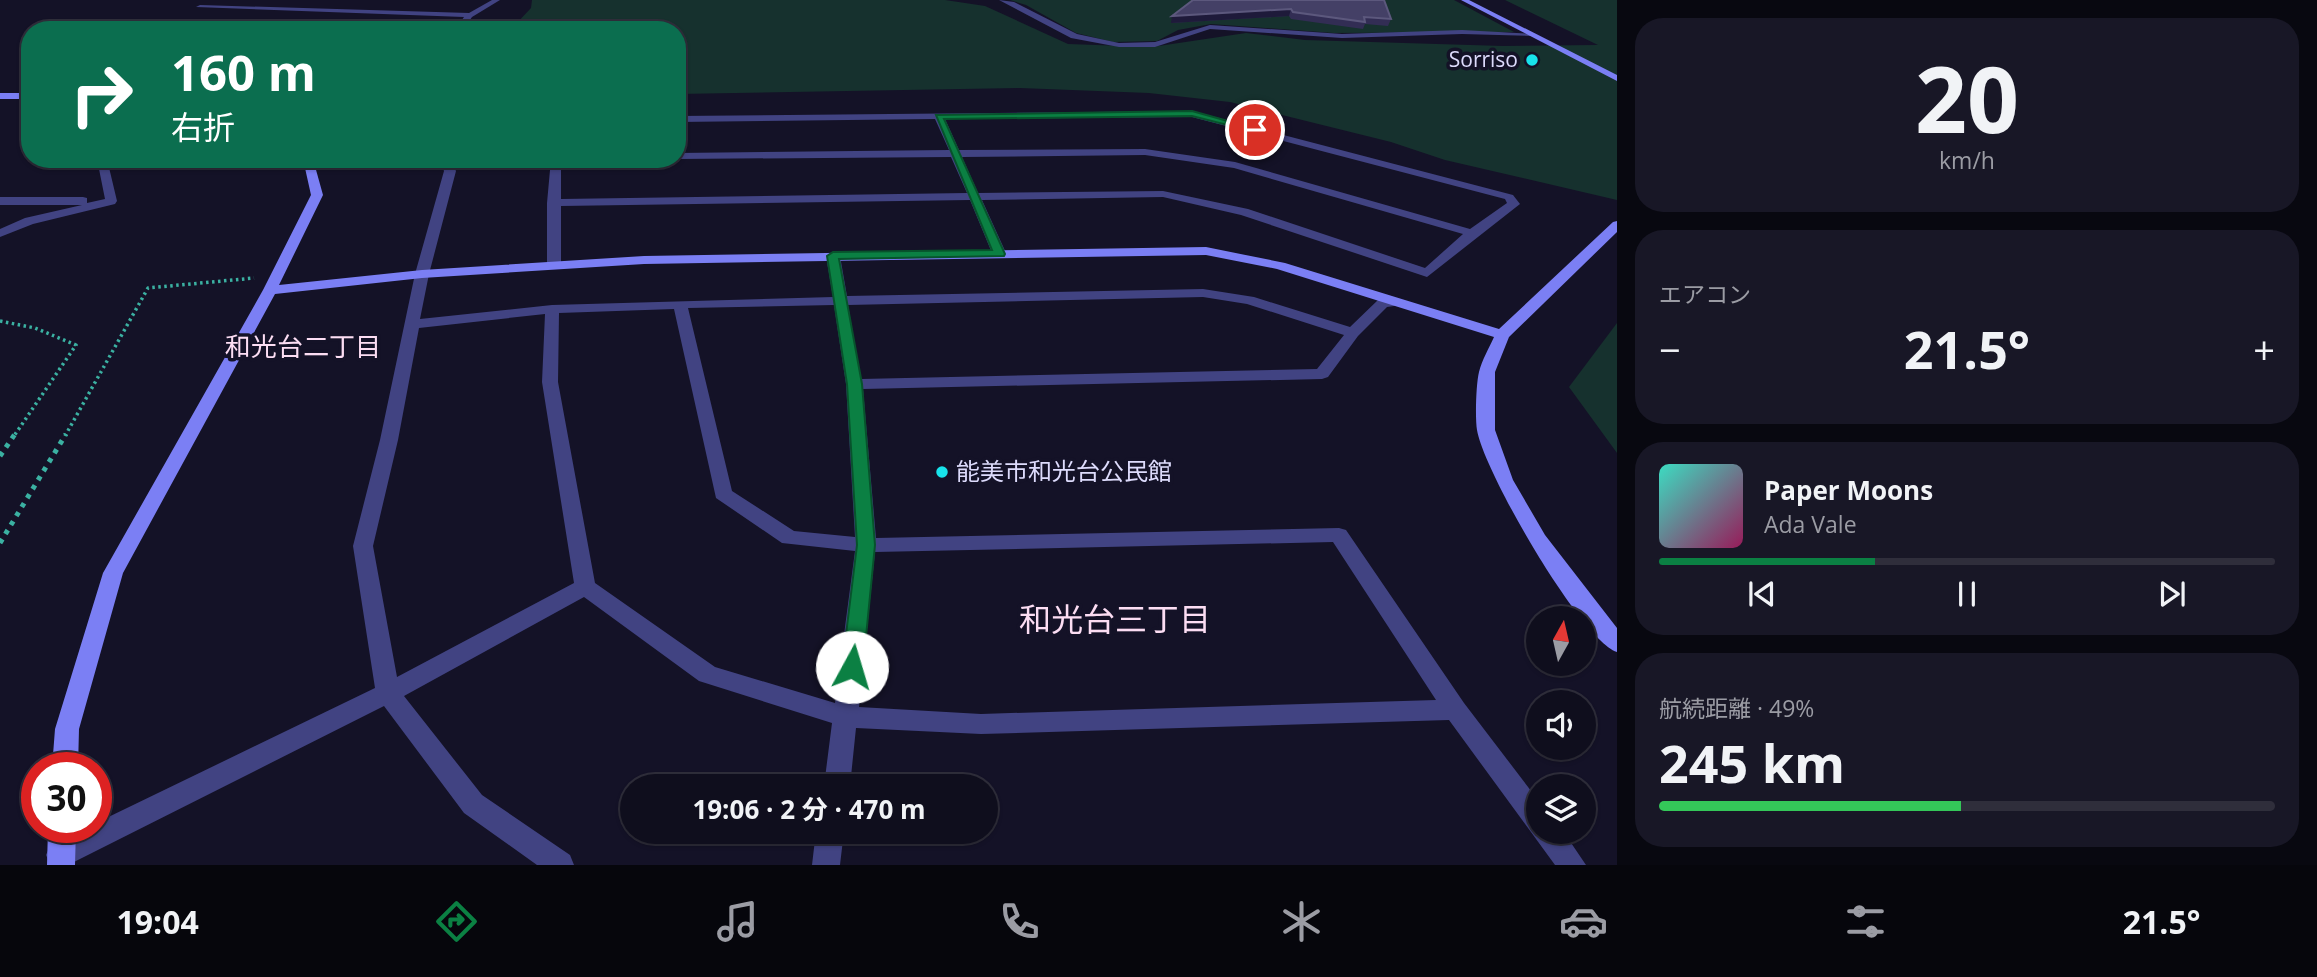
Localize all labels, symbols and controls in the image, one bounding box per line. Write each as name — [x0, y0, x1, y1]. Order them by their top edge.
text: 20 — [1915, 36, 2019, 160]
text: 160 m — [171, 39, 316, 105]
place label: Sorriso — [1449, 45, 1518, 73]
icon: right — [56, 49, 147, 140]
marker: Sorriso — [1524, 52, 1540, 68]
pin — [1225, 100, 1285, 160]
text: 右折 — [171, 105, 235, 148]
icon: arrive — [1236, 111, 1274, 149]
text: km/h — [1939, 144, 1995, 176]
text: エアコン — [1659, 278, 1751, 310]
text: 21.5° — [1904, 313, 2030, 384]
text: − — [1659, 323, 1681, 375]
text: + — [2253, 323, 2275, 375]
district label: 和光台二丁目 — [225, 328, 381, 364]
place label: 能美市和光台公民館 — [956, 454, 1172, 487]
marker: 能美市和光台公民館 — [934, 464, 950, 480]
text: Paper Moons — [1764, 472, 1933, 508]
text: Ada Vale — [1764, 508, 1857, 540]
icon: previous — [1743, 575, 1781, 613]
icon: pause — [1948, 575, 1986, 613]
icon: next — [2153, 575, 2191, 613]
district label: 和光台三丁目 — [1019, 597, 1211, 640]
north arrow — [1526, 606, 1596, 676]
map controls — [1526, 606, 1596, 844]
position arrow — [815, 630, 889, 704]
button: sound — [1526, 690, 1596, 760]
text: 航続距離 · 49% — [1659, 692, 1814, 724]
text: 245 km — [1659, 727, 1845, 798]
speed limit sign: 30 — [21, 752, 112, 843]
button: layers — [1526, 774, 1596, 844]
text: 19:06 · 2 分 · 470 m — [692, 791, 926, 827]
icon: directions — [432, 897, 481, 946]
icon: music — [713, 897, 762, 946]
icon: phone — [995, 897, 1044, 946]
icon: climate — [1277, 897, 1326, 946]
icon: car — [1559, 897, 1608, 946]
icon: filters — [1841, 897, 1890, 946]
text: 19:04 — [116, 900, 199, 943]
text: 21.5° — [2123, 900, 2200, 943]

